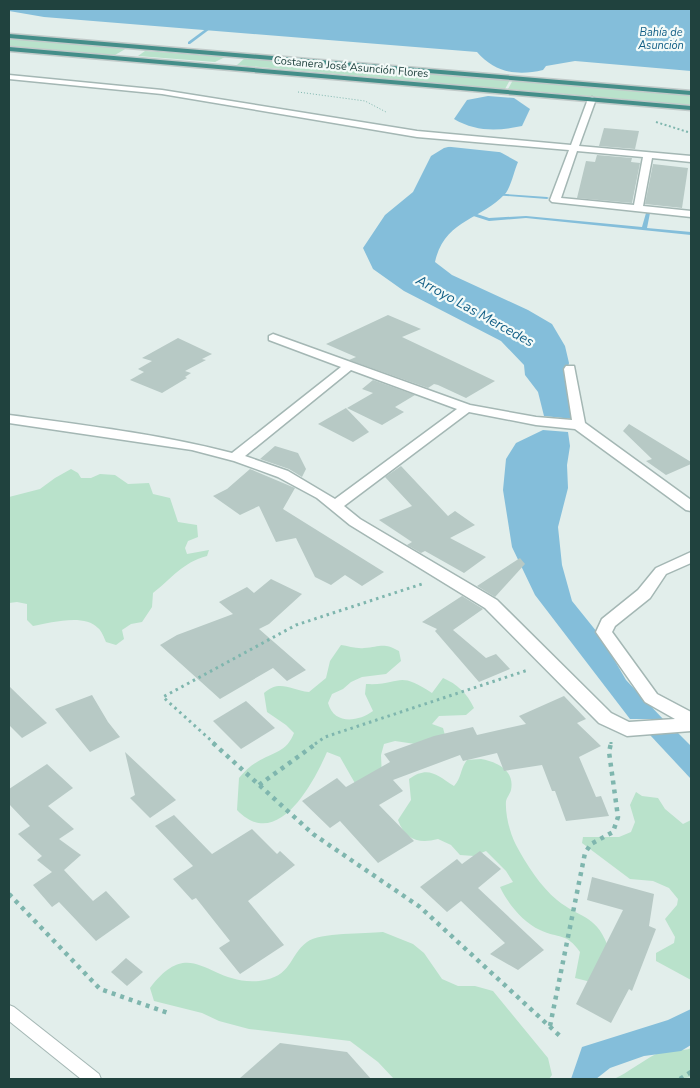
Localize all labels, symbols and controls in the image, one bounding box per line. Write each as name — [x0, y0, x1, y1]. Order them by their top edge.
water label: Bahía de Asunción — [637, 25, 684, 53]
street label: Costanera José Asunción Flores — [273, 53, 429, 81]
water label: Arroyo Las Mercedes — [412, 270, 538, 351]

